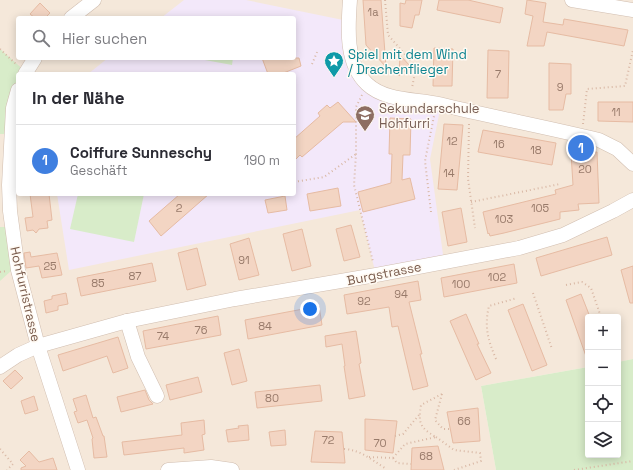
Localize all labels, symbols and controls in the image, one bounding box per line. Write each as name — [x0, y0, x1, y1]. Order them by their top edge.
house number: 1a — [368, 5, 379, 19]
search box — [16, 16, 296, 60]
icon: search — [30, 27, 52, 49]
text: Hier suchen — [62, 29, 147, 48]
place label: Spiel mit dem Wind / Drachenflieger — [348, 46, 467, 78]
place icon: Spiel mit dem Wind / Drachenflieger — [323, 50, 345, 78]
house number: 7 — [495, 67, 501, 81]
house number: 9 — [557, 80, 564, 94]
text: In der Nähe — [32, 87, 124, 109]
place label: Sekundarschule Hohfurri — [379, 100, 480, 132]
school or university icon: Sekundarschule Hohfurri — [354, 104, 376, 132]
house number: 11 — [611, 105, 621, 119]
pin: 1 — [568, 133, 594, 163]
house number: 12 — [446, 134, 458, 148]
house number: 16 — [493, 137, 505, 151]
text: Coiffure Sunneschy — [70, 143, 212, 162]
house number: 18 — [530, 143, 542, 157]
text: 1 — [42, 152, 48, 169]
text: 190 m — [244, 152, 280, 169]
text: Geschäft — [70, 162, 127, 179]
house number: 20 — [578, 162, 592, 176]
house number: 14 — [443, 166, 455, 180]
house number: 2 — [176, 201, 183, 215]
house number: 105 — [531, 201, 550, 215]
house number: 103 — [495, 212, 514, 226]
street label: Hohfurristrasse — [6, 245, 45, 343]
house number: 91 — [238, 253, 250, 267]
street label: Burgstrasse — [345, 258, 423, 289]
house number: 25 — [43, 259, 57, 273]
house number: 87 — [129, 269, 141, 283]
house number: 102 — [488, 270, 507, 284]
house number: 85 — [91, 276, 105, 290]
house number: 100 — [452, 277, 470, 291]
house number: 94 — [394, 287, 408, 301]
house number: 92 — [357, 294, 371, 308]
your location — [300, 299, 320, 319]
map controls — [585, 314, 621, 458]
button: + — [585, 314, 621, 350]
house number: 84 — [258, 319, 272, 333]
house number: 76 — [195, 323, 208, 337]
house number: 74 — [157, 329, 169, 343]
button: − — [585, 350, 621, 386]
button: locate — [585, 386, 621, 422]
house number: 80 — [265, 391, 279, 405]
house number: 66 — [457, 414, 471, 428]
button: layers — [585, 422, 621, 458]
house number: 72 — [322, 433, 335, 447]
house number: 70 — [373, 436, 387, 450]
house number: 68 — [419, 449, 433, 463]

